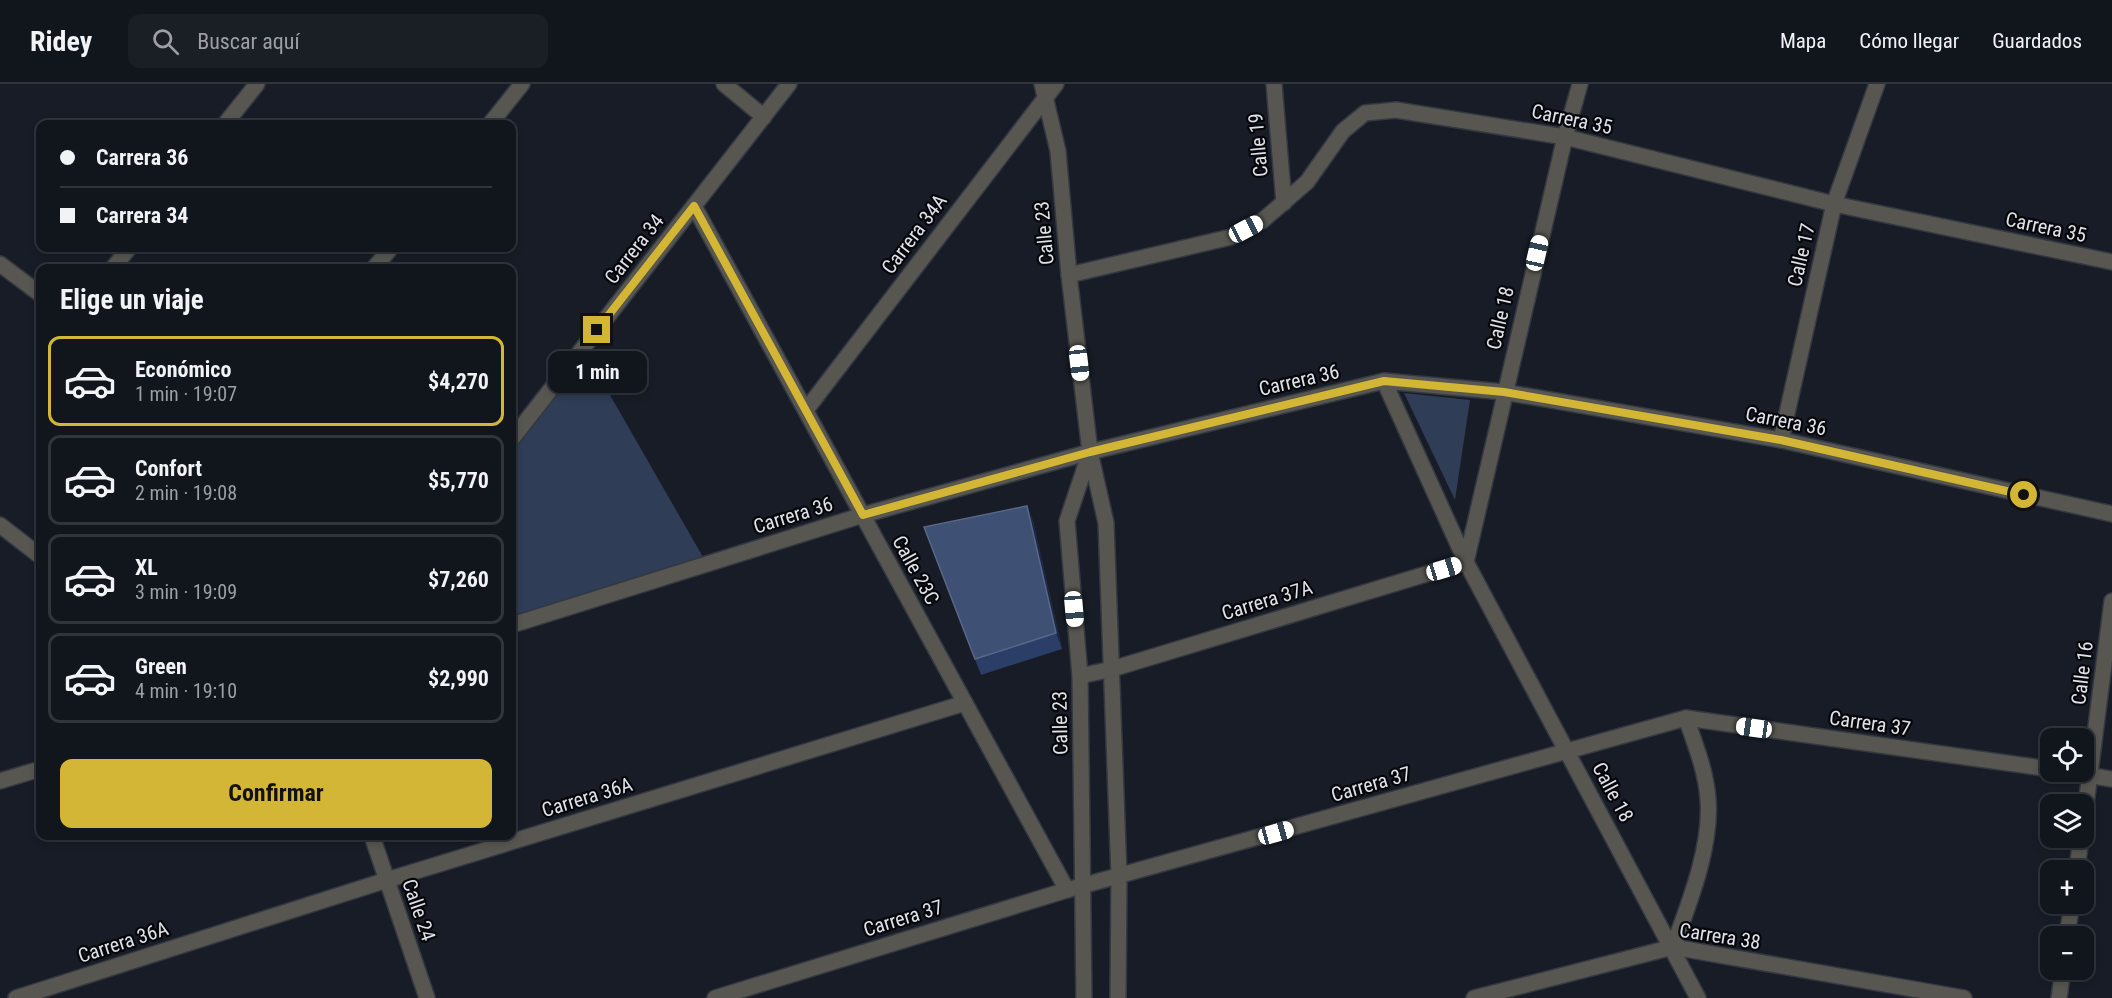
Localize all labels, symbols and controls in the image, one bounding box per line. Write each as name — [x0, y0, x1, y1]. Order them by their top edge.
search box — [128, 14, 548, 68]
text: Ridey — [30, 25, 92, 58]
icon: search — [149, 25, 182, 58]
text: Buscar aquí — [197, 29, 300, 54]
text: Mapa — [1780, 29, 1826, 53]
text: Cómo llegar — [1859, 29, 1959, 53]
text: Guardados — [1992, 29, 2082, 53]
street label: Carrera 35 — [1529, 99, 1615, 139]
street label: Calle 19 — [1243, 112, 1273, 178]
text: Carrera 36 — [96, 145, 188, 170]
street label: Carrera 34A — [876, 189, 952, 279]
street label: Calle 23 — [1029, 200, 1059, 266]
text: Carrera 34 — [96, 203, 188, 228]
street label: Carrera 35 — [2003, 207, 2089, 247]
street label: Carrera 34 — [599, 209, 669, 289]
car — [1226, 213, 1266, 245]
street label: Calle 17 — [1782, 221, 1820, 289]
car — [1524, 233, 1550, 273]
text: Elige un viaje — [60, 284, 204, 316]
street label: Calle 18 — [1481, 284, 1519, 352]
route end — [583, 316, 610, 343]
car — [1068, 344, 1090, 382]
callout: 1 min — [548, 351, 646, 393]
icon: car — [63, 354, 117, 408]
text: Económico — [135, 357, 231, 382]
street label: Carrera 36 — [1256, 359, 1342, 401]
text: 1 min — [575, 360, 620, 384]
text: $4,270 — [428, 369, 489, 394]
text: 1 min · 19:07 — [135, 382, 237, 406]
street label: Carrera 36 — [1744, 401, 1828, 441]
icon: car — [63, 453, 117, 507]
text: Confort — [135, 456, 202, 481]
text: $5,770 — [428, 468, 489, 493]
text: 2 min · 19:08 — [135, 481, 237, 505]
route start — [2010, 481, 2037, 508]
street label: Carrera 36 — [750, 492, 836, 538]
street label: Calle 23C — [887, 531, 945, 609]
icon: car — [63, 552, 117, 606]
text: XL — [135, 555, 158, 580]
car — [1424, 555, 1464, 583]
text: $7,260 — [428, 567, 489, 592]
street label: Carrera 37A — [1219, 575, 1316, 625]
text: 3 min · 19:09 — [135, 580, 237, 604]
car — [1063, 590, 1085, 628]
street label: Calle 16 — [2066, 640, 2098, 706]
icon: car — [63, 651, 117, 705]
text: Green — [135, 654, 187, 679]
text: $2,990 — [428, 666, 489, 691]
text: 4 min · 19:10 — [135, 679, 237, 703]
street label: Calle 23 — [1047, 691, 1073, 755]
street label: Carrera 37 — [1828, 705, 1912, 741]
car — [1735, 717, 1773, 739]
map controls — [2040, 728, 2094, 980]
button: locate — [2040, 728, 2094, 782]
street label: Calle 18 — [1587, 758, 1639, 826]
button: Confirmar — [60, 759, 492, 828]
street label: Carrera 37 — [1328, 761, 1414, 807]
street label: Carrera 36A — [539, 772, 636, 822]
button: layers — [2040, 794, 2094, 848]
car — [1256, 819, 1296, 847]
button: + — [2040, 860, 2094, 914]
street label: Calle 24 — [397, 876, 441, 944]
street label: Carrera 37 — [860, 895, 946, 941]
street label: Carrera 36A — [75, 916, 172, 968]
street label: Carrera 38 — [1678, 918, 1762, 954]
button: − — [2040, 926, 2094, 980]

